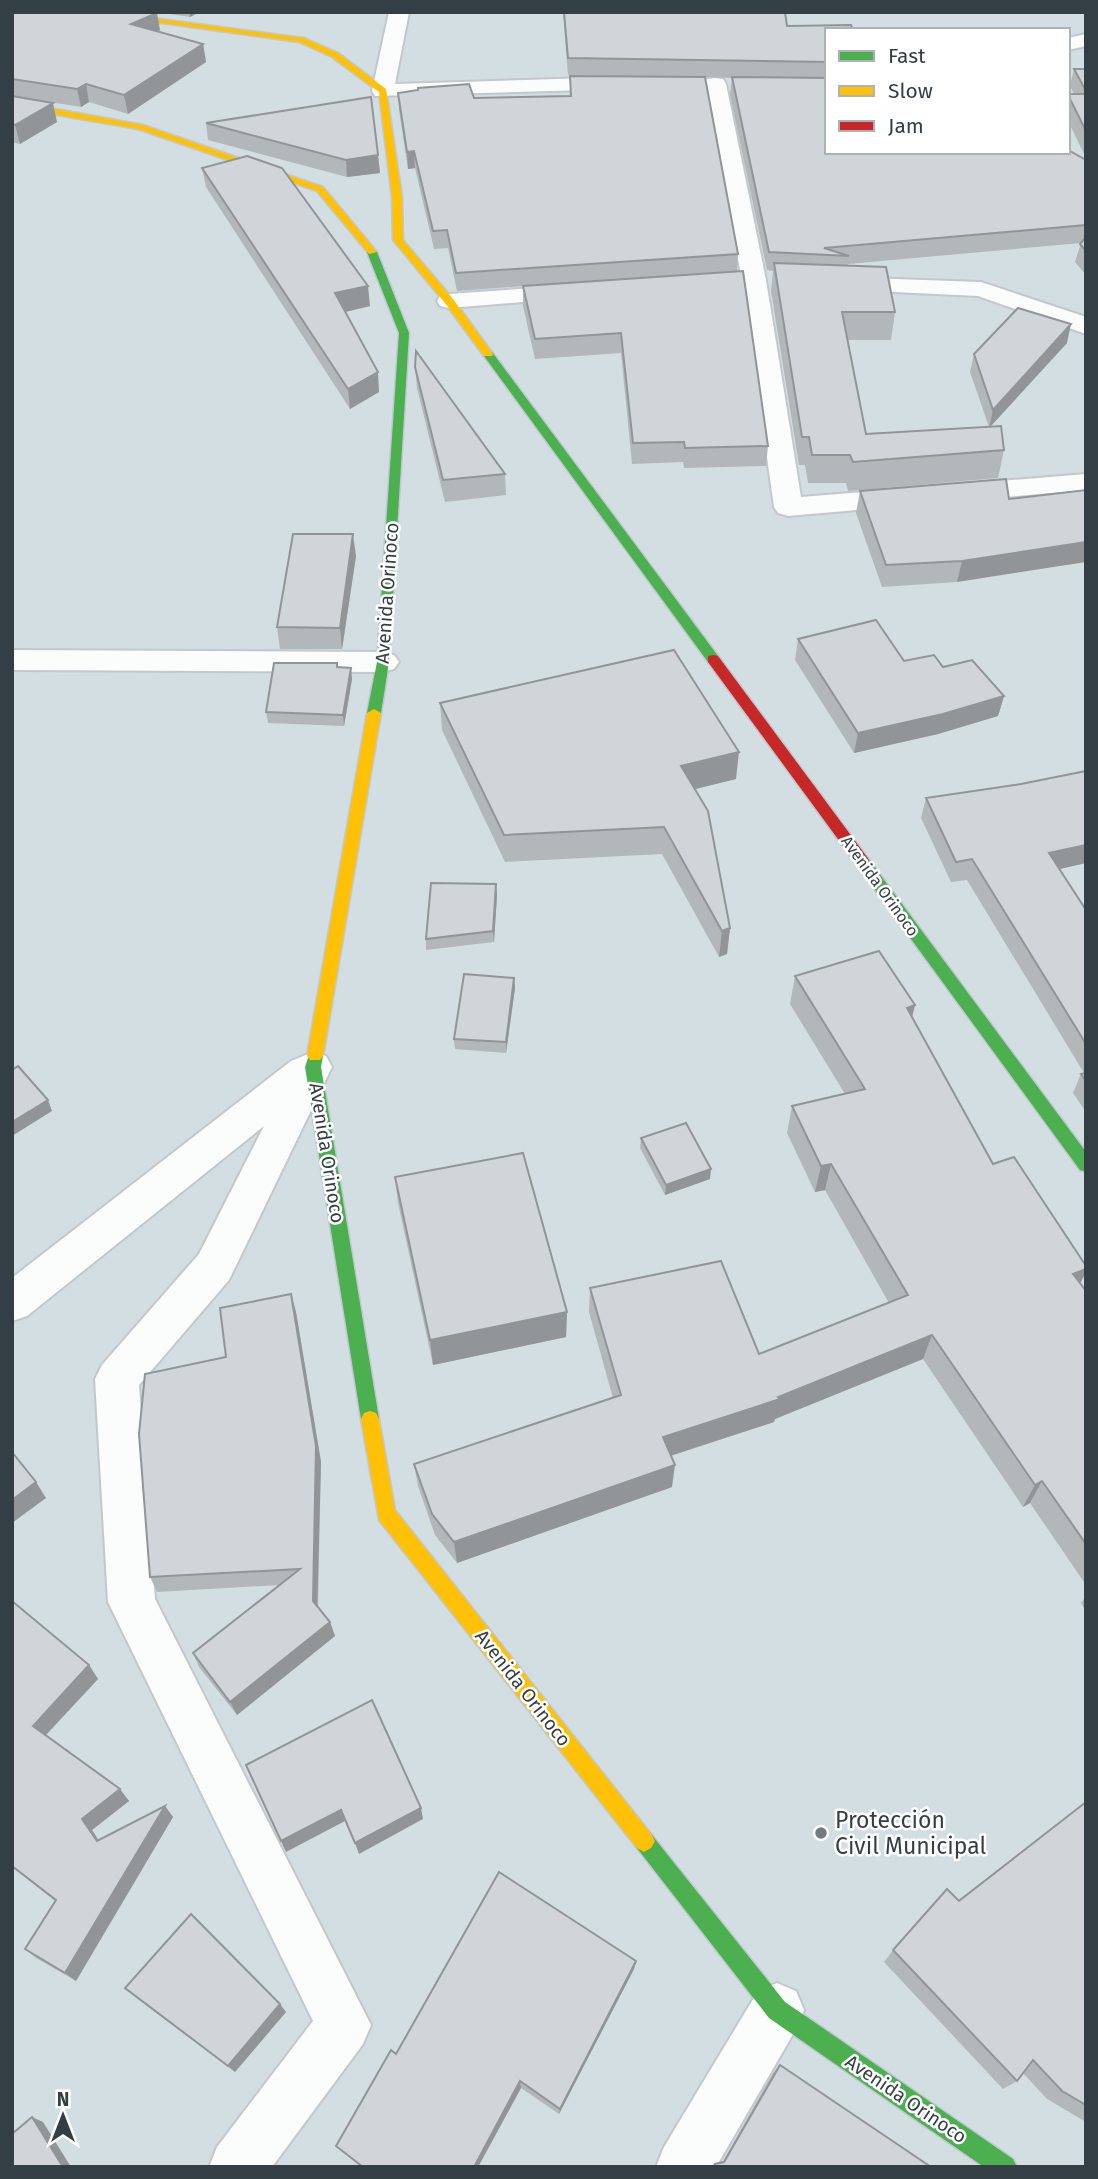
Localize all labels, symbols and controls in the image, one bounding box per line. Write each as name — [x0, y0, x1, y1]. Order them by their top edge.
legend — [825, 28, 1070, 154]
text: Fast — [888, 43, 926, 69]
text: Slow — [888, 78, 933, 104]
text: Jam — [888, 113, 924, 139]
street label: Avenida Orinoco — [371, 522, 403, 664]
street label: Avenida Orinoco — [837, 832, 923, 940]
street label: Avenida Orinoco — [305, 1081, 349, 1225]
street label: Avenida Orinoco — [470, 1625, 576, 1751]
place label: Protección Civil Municipal — [835, 1806, 986, 1860]
marker: Protección Civil Municipal — [813, 1825, 829, 1841]
street label: Avenida Orinoco — [841, 2050, 971, 2148]
north arrow — [28, 2081, 98, 2151]
text: N — [57, 2088, 69, 2111]

